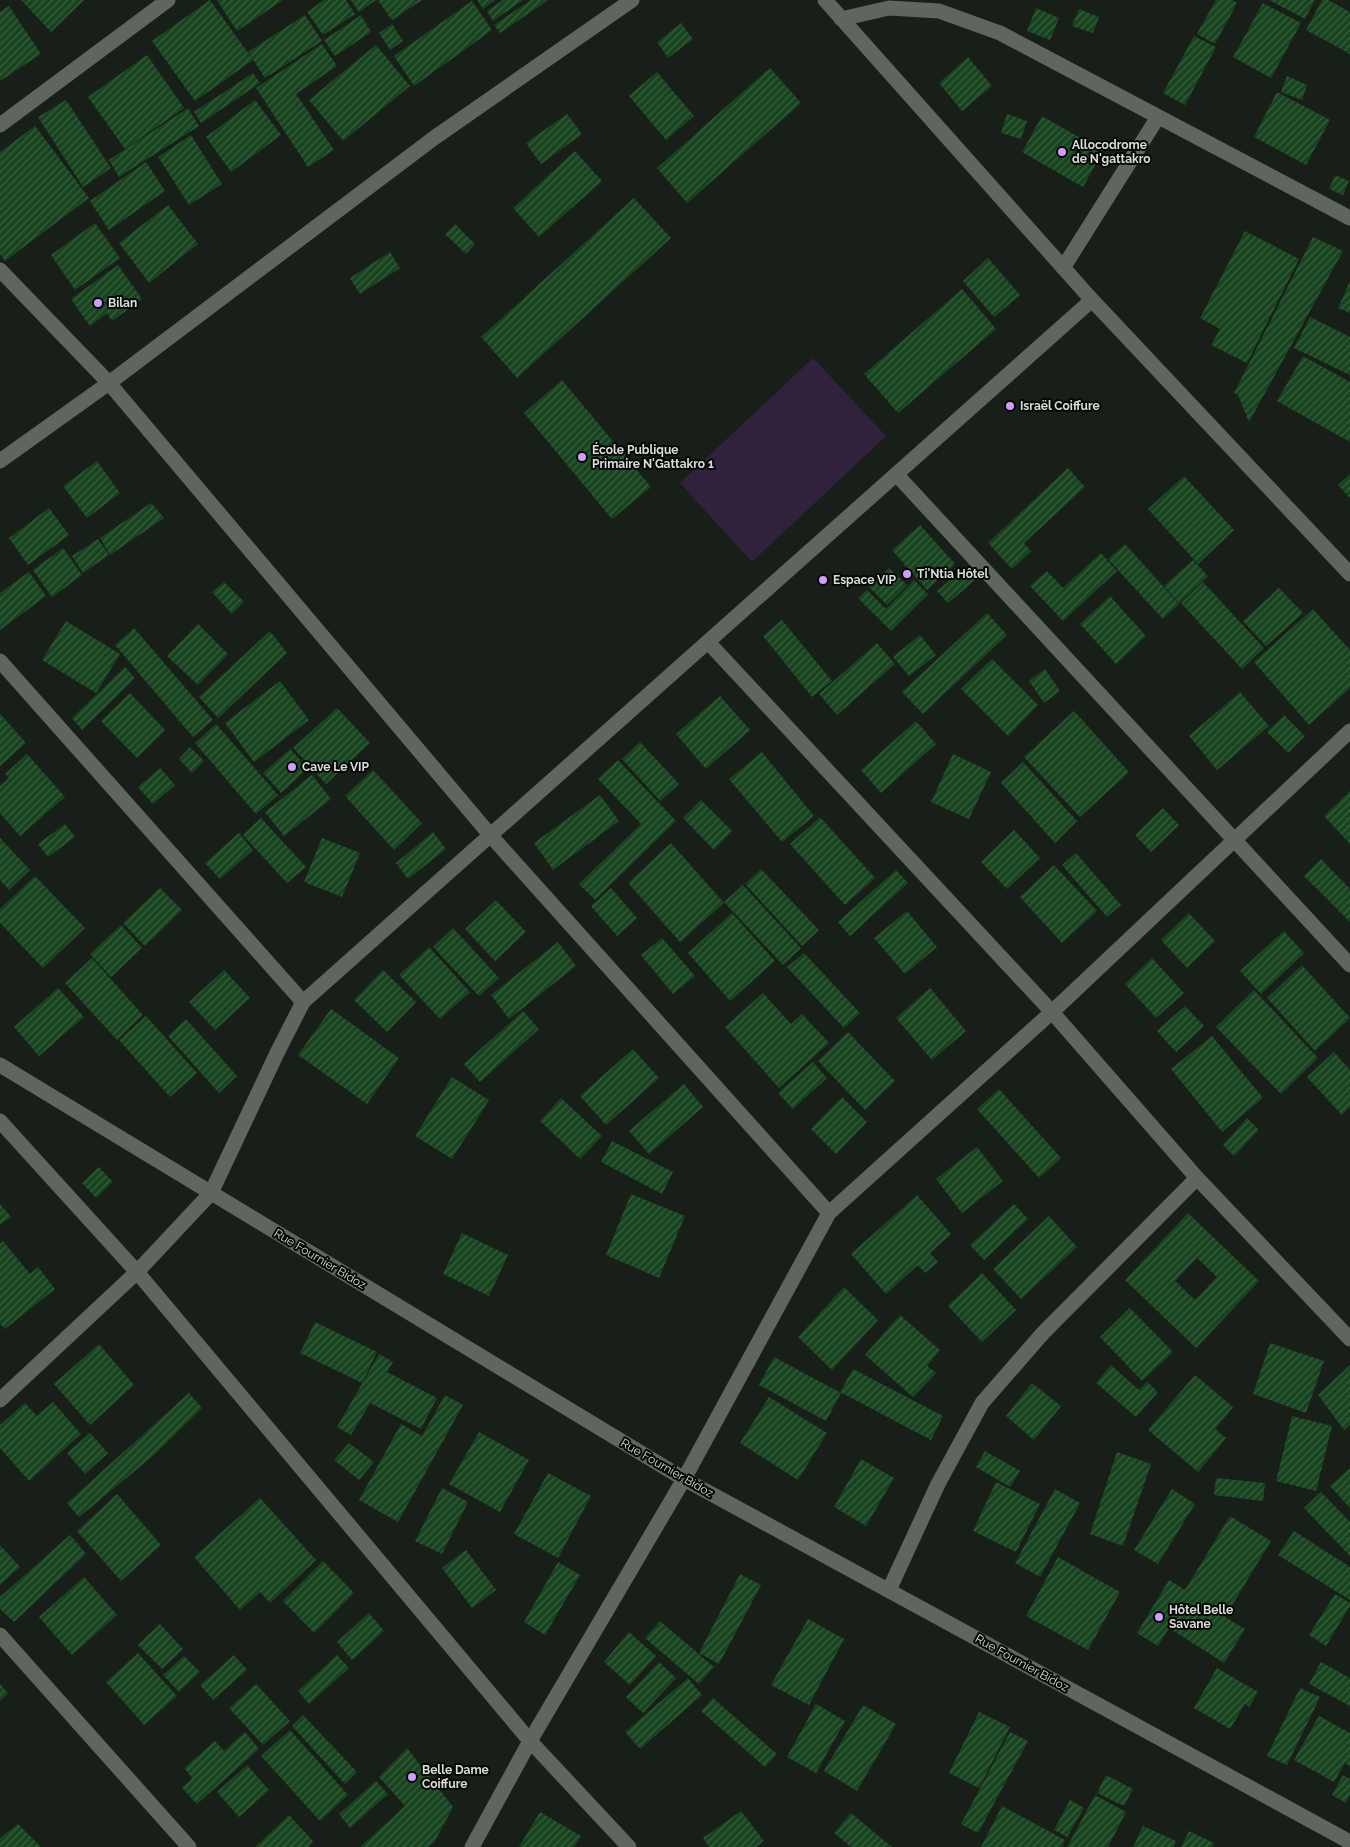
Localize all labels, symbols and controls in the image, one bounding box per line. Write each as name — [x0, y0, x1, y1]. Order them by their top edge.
place label: Allocodrome de N'gattakro — [1072, 138, 1151, 166]
marker: Allocodrome de N'gattakro — [1056, 146, 1068, 158]
place label: Bilan — [108, 296, 137, 310]
marker: Bilan — [92, 297, 104, 309]
place label: Israël Coiffure — [1020, 399, 1100, 413]
marker: Israël Coiffure — [1004, 400, 1016, 412]
place label: École Publique Primaire N'Gattakro 1 — [592, 442, 714, 471]
marker: École Publique Primaire N'Gattakro 1 — [576, 451, 588, 463]
place label: Ti'Ntia Hôtel — [917, 567, 989, 581]
marker: Ti'Ntia Hôtel — [901, 568, 913, 580]
place label: Espace VIP — [833, 573, 897, 587]
marker: Espace VIP — [817, 574, 829, 586]
place label: Cave Le VIP — [302, 760, 370, 774]
marker: Cave Le VIP — [286, 761, 298, 773]
street label: Rue Fournier Bidoz — [271, 1226, 369, 1292]
street label: Rue Fournier Bidoz — [618, 1436, 716, 1500]
place label: Hôtel Belle Savane — [1169, 1603, 1233, 1631]
marker: Hôtel Belle Savane — [1153, 1611, 1165, 1623]
street label: Rue Fournier Bidoz — [973, 1631, 1071, 1695]
place label: Belle Dame Coiffure — [422, 1763, 489, 1791]
marker: Belle Dame Coiffure — [406, 1771, 418, 1783]

